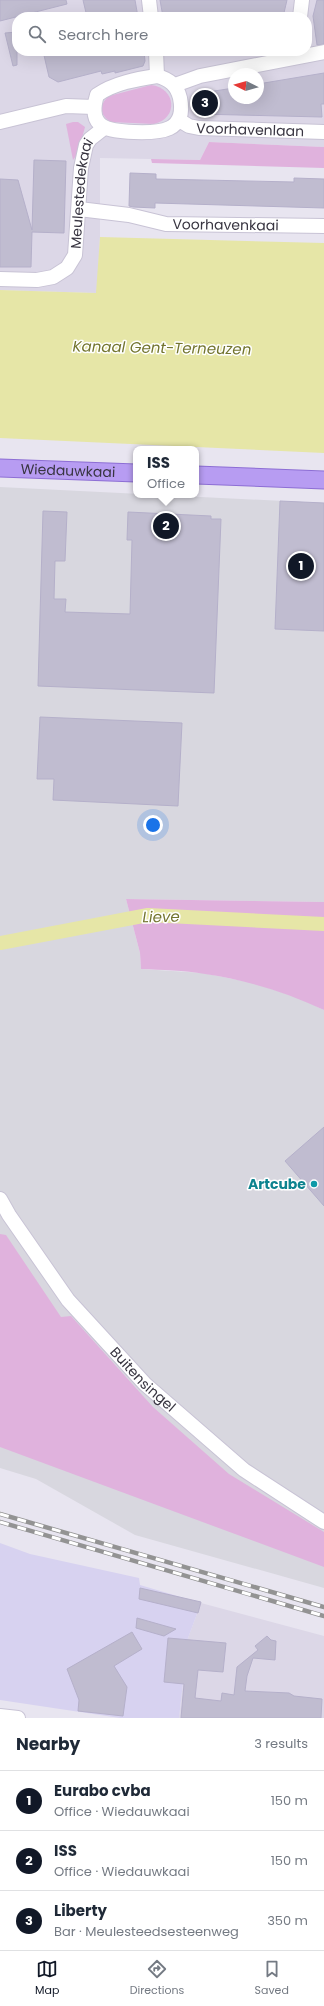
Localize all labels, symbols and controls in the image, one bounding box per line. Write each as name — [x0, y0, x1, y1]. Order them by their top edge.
search box — [12, 12, 312, 56]
icon: search — [26, 23, 48, 45]
text: Search here — [58, 24, 148, 45]
north arrow — [228, 68, 264, 104]
pin: 3 — [192, 88, 218, 118]
street label: Voorhavenlaan — [196, 118, 304, 141]
street label: Meulestedekaai — [65, 134, 98, 249]
street label: Voorhavenkaai — [172, 214, 279, 235]
water label: Kanaal Gent-Terneuzen — [72, 335, 252, 360]
popup — [133, 446, 199, 498]
text: ISS — [147, 452, 170, 473]
street label: Wiedauwkaai — [20, 459, 116, 482]
text: Office — [147, 474, 185, 493]
pin: 2 — [153, 511, 179, 541]
pin: 1 — [288, 551, 314, 581]
your location — [143, 815, 163, 835]
water label: Lieve — [142, 906, 180, 927]
place label: Artcube — [248, 1174, 306, 1194]
marker: Artcube — [309, 1179, 319, 1189]
street label: Buitensingel — [106, 1342, 180, 1416]
text: Nearby — [16, 1732, 80, 1756]
text: 3 results — [254, 1734, 308, 1753]
text: Eurabo cvba — [54, 1780, 151, 1801]
text: 1 — [27, 1791, 31, 1810]
text: 150 m — [271, 1791, 308, 1810]
text: Office · Wiedauwkaai — [54, 1802, 190, 1821]
text: ISS — [54, 1840, 77, 1861]
text: 2 — [25, 1851, 33, 1870]
text: 150 m — [271, 1851, 308, 1870]
text: Office · Wiedauwkaai — [54, 1862, 190, 1881]
text: Liberty — [54, 1900, 107, 1921]
text: 3 — [25, 1911, 33, 1930]
text: 350 m — [267, 1911, 308, 1930]
text: Bar · Meulesteedsesteenweg — [54, 1922, 239, 1941]
tab: Map — [35, 1958, 59, 1999]
tab: Directions — [130, 1958, 184, 1999]
tab: Saved — [255, 1958, 289, 1999]

